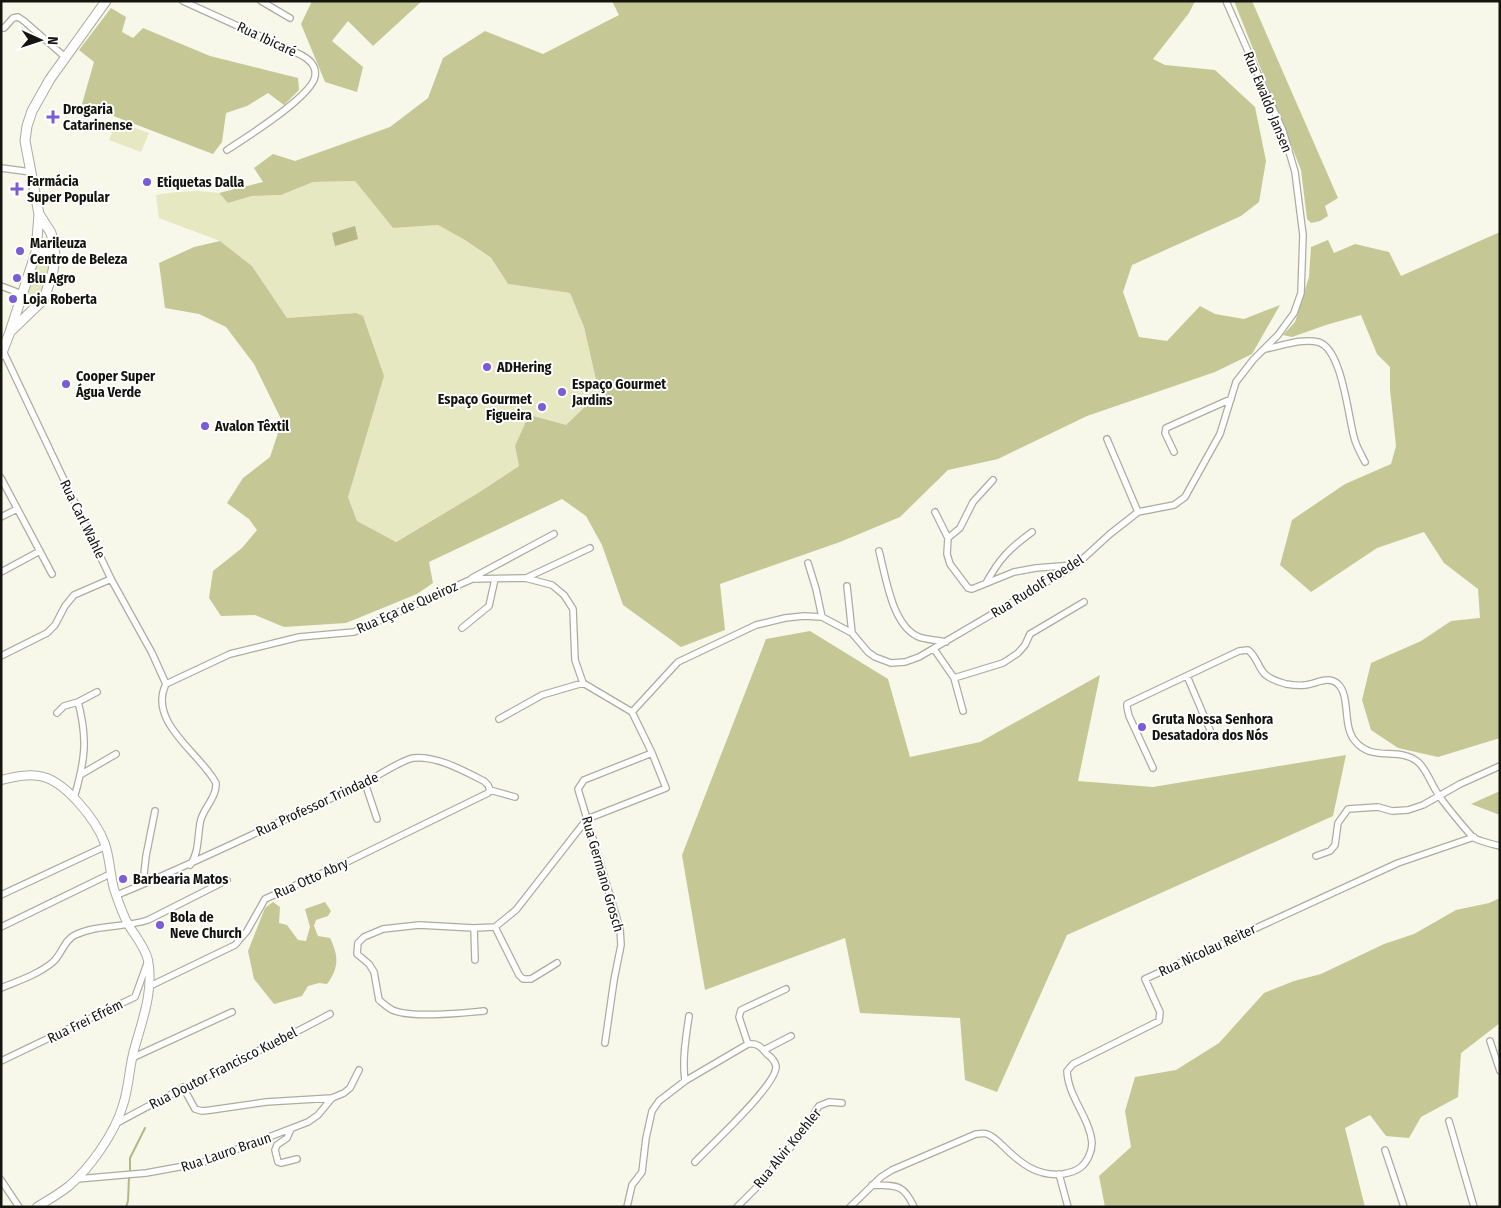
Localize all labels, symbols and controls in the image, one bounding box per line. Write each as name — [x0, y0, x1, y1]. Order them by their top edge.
north arrow — [15, 15, 65, 65]
street label: Rua Ibicaré — [234, 18, 299, 61]
text: N — [44, 36, 61, 45]
street label: Rua Ewaldo Jansen — [1240, 49, 1296, 155]
place label: Drogaria Catarinense — [63, 101, 133, 134]
marker: Drogaria Catarinense — [47, 111, 59, 123]
place label: Farmácia Super Popular — [27, 173, 111, 206]
place label: Etiquetas Dalla — [157, 174, 244, 191]
marker: Etiquetas Dalla — [141, 176, 153, 188]
marker: Farmácia Super Popular — [11, 183, 23, 195]
place label: Marileuza Centro de Beleza — [30, 235, 128, 268]
marker: Marileuza Centro de Beleza — [14, 245, 26, 257]
place label: Blu Agro — [27, 270, 76, 287]
marker: Blu Agro — [11, 272, 23, 284]
place label: Loja Roberta — [23, 291, 97, 308]
marker: Loja Roberta — [7, 293, 19, 305]
place label: ADHering — [496, 359, 552, 376]
marker: ADHering — [481, 361, 493, 373]
place label: Cooper Super Água Verde — [75, 368, 156, 401]
place label: Espaço Gourmet Jardins — [571, 376, 667, 409]
marker: Cooper Super Água Verde — [60, 378, 72, 390]
marker: Espaço Gourmet Jardins — [556, 386, 568, 398]
place label: Espaço Gourmet Figueira — [438, 391, 533, 424]
marker: Espaço Gourmet Figueira — [536, 401, 548, 413]
place label: Avalon Têxtil — [214, 418, 289, 435]
marker: Avalon Têxtil — [199, 420, 211, 432]
street label: Rua Carl Wahle — [56, 477, 109, 562]
street label: Rua Rudolf Roedel — [988, 551, 1087, 622]
street label: Rua Eça de Queiroz — [354, 577, 461, 637]
place label: Gruta Nossa Senhora Desatadora dos Nós — [1152, 711, 1273, 744]
marker: Gruta Nossa Senhora Desatadora dos Nós — [1136, 721, 1148, 733]
street label: Rua Professor Trindade — [253, 769, 381, 840]
street label: Rua Germano Grosch — [578, 814, 627, 934]
street label: Rua Otto Abry — [271, 854, 352, 902]
place label: Barbearia Matos — [133, 871, 228, 888]
marker: Barbearia Matos — [117, 873, 129, 885]
place label: Bola de Neve Church — [170, 909, 242, 942]
marker: Bola de Neve Church — [154, 919, 166, 931]
street label: Rua Nicolau Reiter — [1156, 920, 1259, 980]
street label: Rua Frei Efrém — [45, 996, 126, 1047]
street label: Rua Doutor Francisco Kuebel — [146, 1024, 300, 1113]
street label: Rua Alvir Koehler — [750, 1105, 825, 1192]
street label: Rua Lauro Braun — [179, 1129, 273, 1176]

